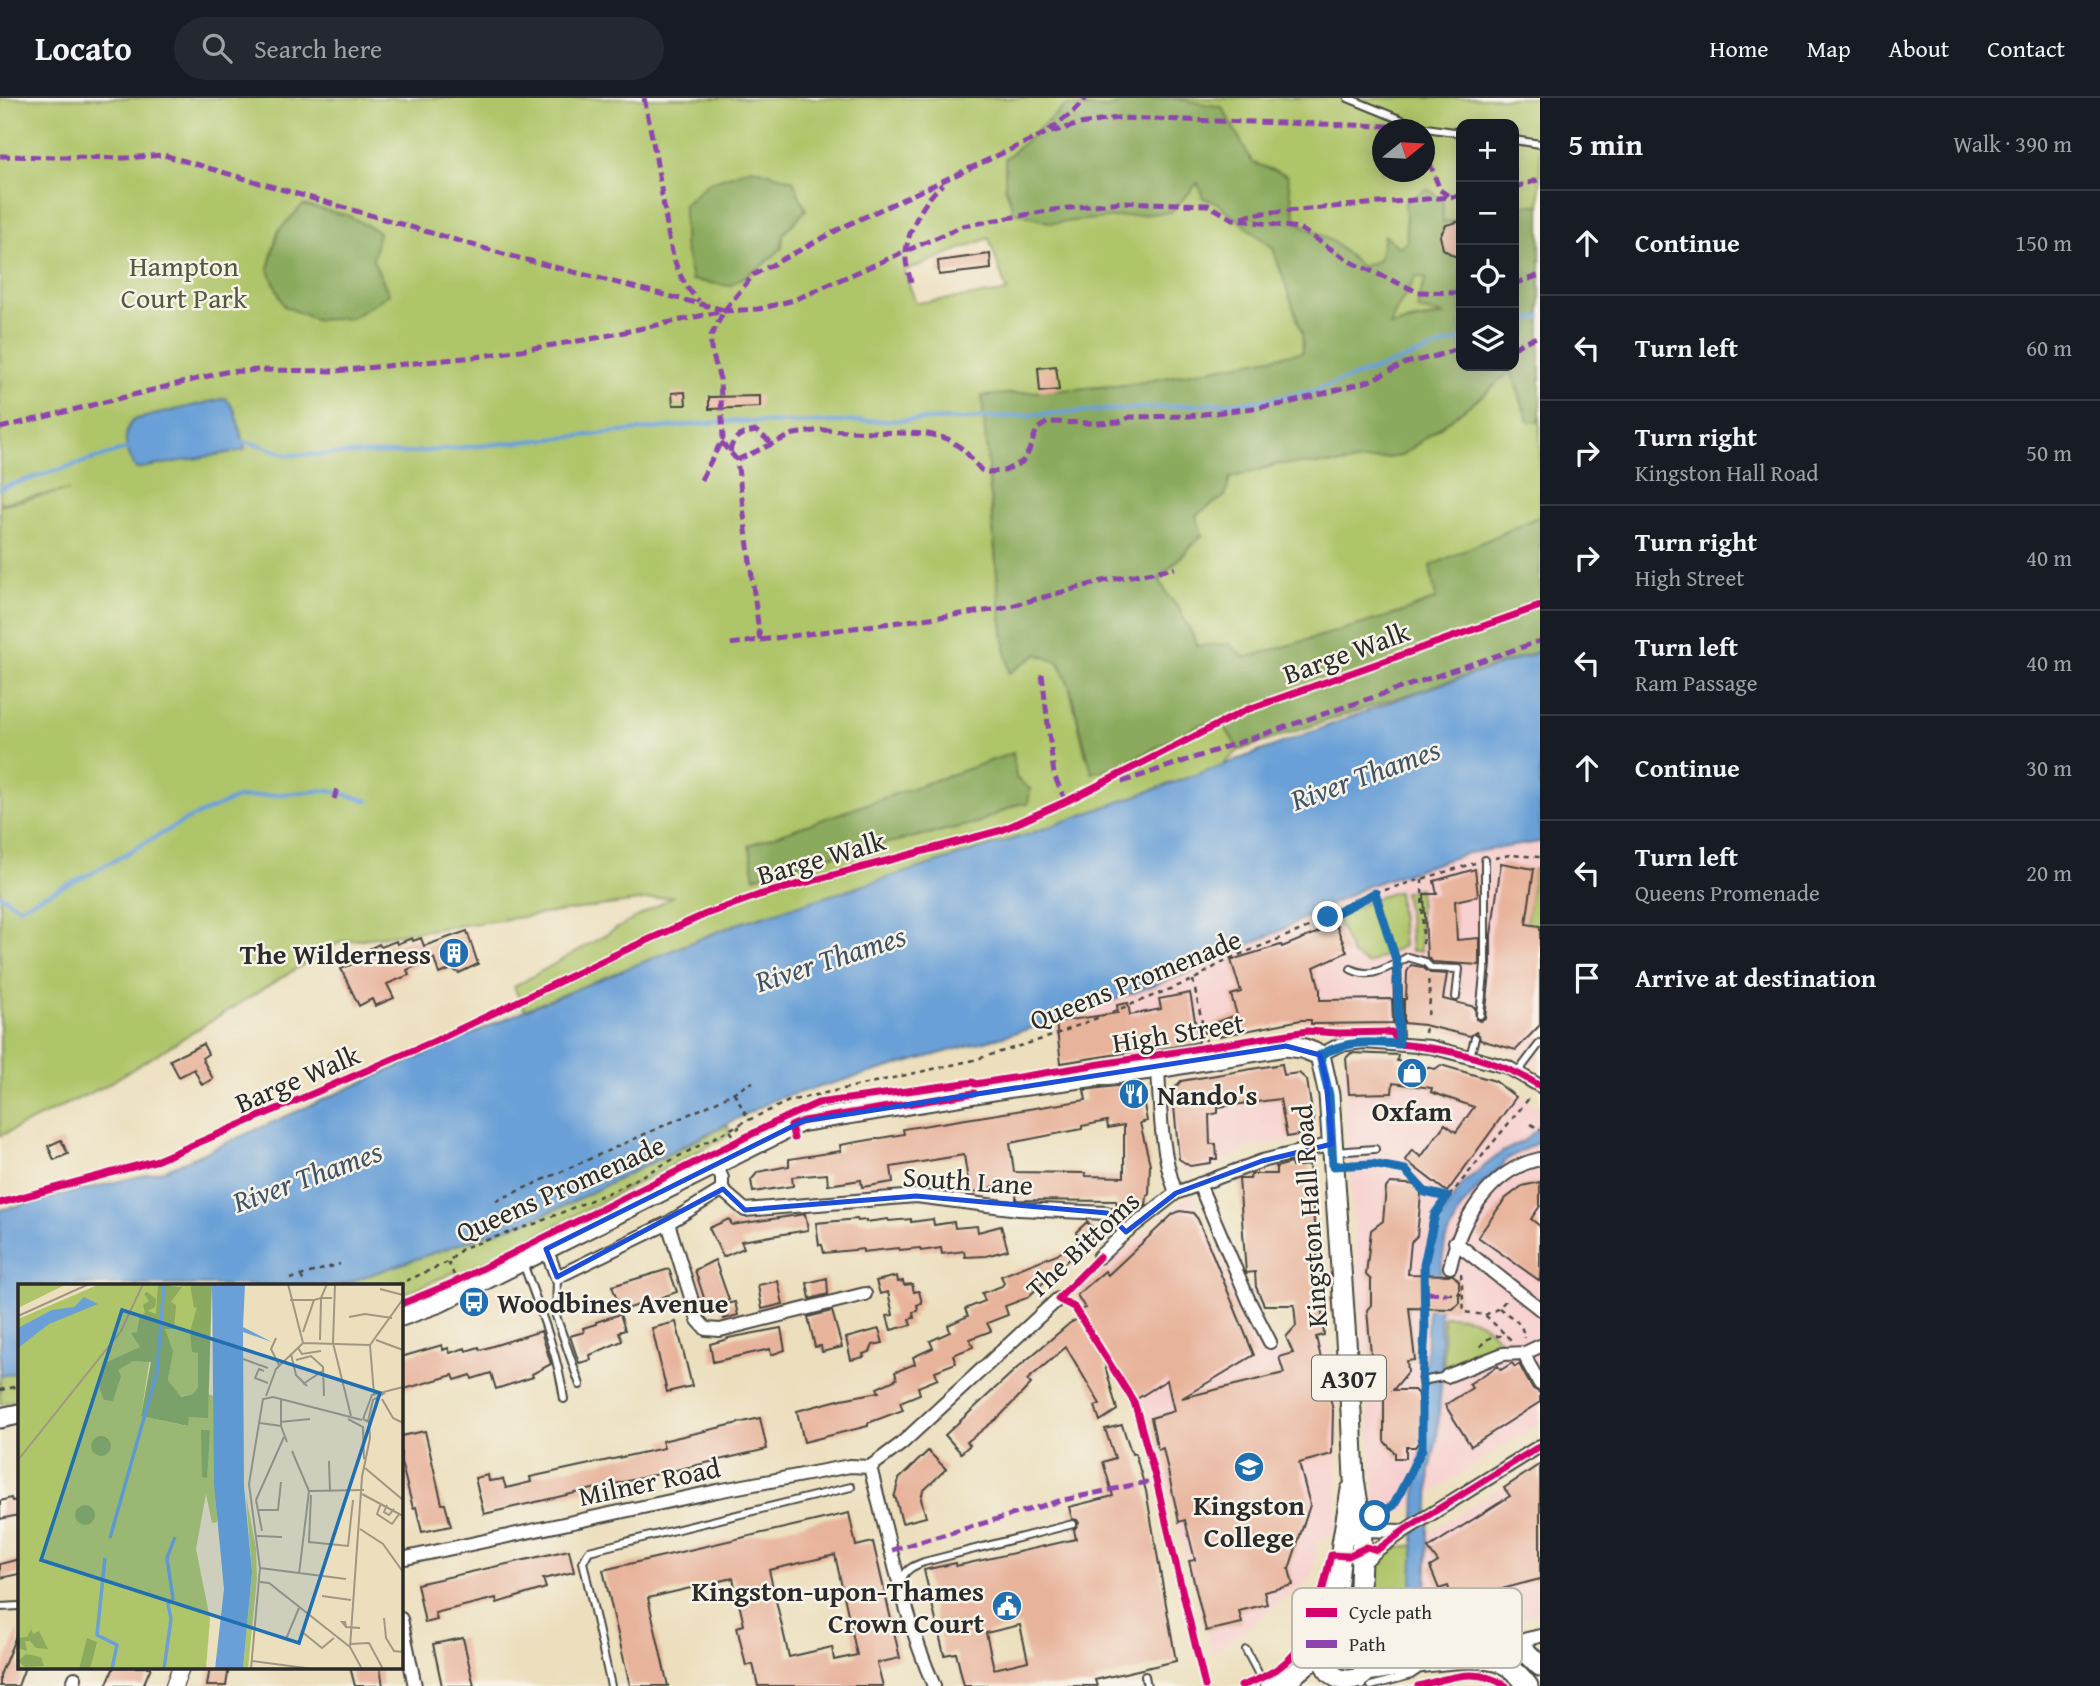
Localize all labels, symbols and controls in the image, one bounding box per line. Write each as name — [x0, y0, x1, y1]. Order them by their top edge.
search box — [174, 17, 664, 80]
text: Locato — [35, 24, 132, 72]
icon: search — [198, 29, 236, 67]
text: Search here — [254, 29, 382, 68]
text: Home — [1710, 31, 1769, 66]
text: Map — [1807, 31, 1851, 66]
text: About — [1889, 31, 1949, 66]
text: Contact — [1987, 31, 2065, 66]
north arrow — [1372, 119, 1435, 182]
map controls — [1456, 119, 1519, 371]
button: + — [1456, 119, 1519, 182]
text: 5 min — [1568, 122, 1643, 166]
text: Walk · 390 m — [1953, 127, 2072, 160]
button: − — [1456, 182, 1519, 245]
text: Continue — [1635, 223, 1740, 262]
icon: ahead — [1568, 224, 1606, 262]
text: 150 m — [2015, 226, 2072, 259]
park label: Hampton Court Park — [121, 245, 248, 318]
button: locate — [1456, 245, 1519, 308]
button: layers — [1456, 308, 1519, 371]
text: Turn left — [1635, 328, 1738, 367]
icon: left — [1568, 329, 1606, 367]
text: 60 m — [2026, 331, 2072, 364]
text: Turn right — [1635, 417, 1757, 456]
icon: right — [1568, 434, 1606, 472]
text: 50 m — [2026, 436, 2072, 469]
text: Kingston Hall Road — [1635, 456, 1819, 489]
text: Turn right — [1635, 522, 1757, 561]
icon: right — [1568, 539, 1606, 577]
text: 40 m — [2026, 541, 2072, 574]
text: High Street — [1635, 561, 1744, 594]
street label: Barge Walk — [1277, 610, 1416, 694]
text: Turn left — [1635, 627, 1738, 666]
icon: left — [1568, 644, 1606, 682]
text: 40 m — [2026, 646, 2072, 679]
text: Ram Passage — [1635, 666, 1758, 699]
water label: River Thames — [1283, 727, 1446, 822]
text: Continue — [1635, 748, 1740, 787]
icon: ahead — [1568, 749, 1606, 787]
text: 30 m — [2026, 751, 2072, 784]
street label: Barge Walk — [752, 819, 891, 895]
text: Turn left — [1635, 837, 1738, 876]
icon: left — [1568, 854, 1606, 892]
text: 20 m — [2026, 856, 2072, 889]
text: Queens Promenade — [1635, 876, 1820, 909]
route end — [1312, 901, 1343, 932]
water label: River Thames — [748, 913, 911, 1003]
street label: Queens Promenade — [1023, 918, 1247, 1040]
place label: The Wilderness — [240, 933, 431, 974]
building icon: The Wilderness — [437, 936, 471, 970]
text: Arrive at destination — [1635, 958, 1876, 997]
icon: arrive — [1568, 959, 1606, 997]
street label: High Street — [1109, 1001, 1247, 1063]
street label: Barge Walk — [228, 1033, 366, 1123]
shop icon: Oxfam — [1395, 1056, 1429, 1090]
place label: Nando's — [1157, 1074, 1257, 1115]
restaurant icon: Nando's — [1117, 1077, 1151, 1111]
place label: Oxfam — [1372, 1090, 1452, 1131]
street label: Kingston Hall Road — [1281, 1103, 1337, 1329]
street label: Queens Promenade — [449, 1124, 671, 1252]
water label: River Thames — [225, 1129, 388, 1224]
street label: South Lane — [901, 1155, 1035, 1205]
street label: The Bittoms — [1016, 1180, 1148, 1308]
place label: Woodbines Avenue — [497, 1282, 728, 1323]
inset map — [18, 1284, 402, 1668]
bus stop icon: Woodbines Avenue — [457, 1285, 491, 1319]
road number: A307 — [1312, 1356, 1386, 1400]
street label: Milner Road — [574, 1446, 724, 1516]
school or university icon: Kingston College — [1232, 1450, 1266, 1484]
place label: Kingston College — [1193, 1484, 1305, 1557]
route start — [1359, 1500, 1390, 1531]
place label: Kingston-upon-Thames Crown Court — [691, 1570, 984, 1643]
legend — [1292, 1588, 1522, 1668]
public building icon: Kingston-upon-Thames Crown Court — [990, 1589, 1024, 1623]
text: Cycle path — [1349, 1598, 1432, 1626]
text: Path — [1349, 1630, 1386, 1658]

